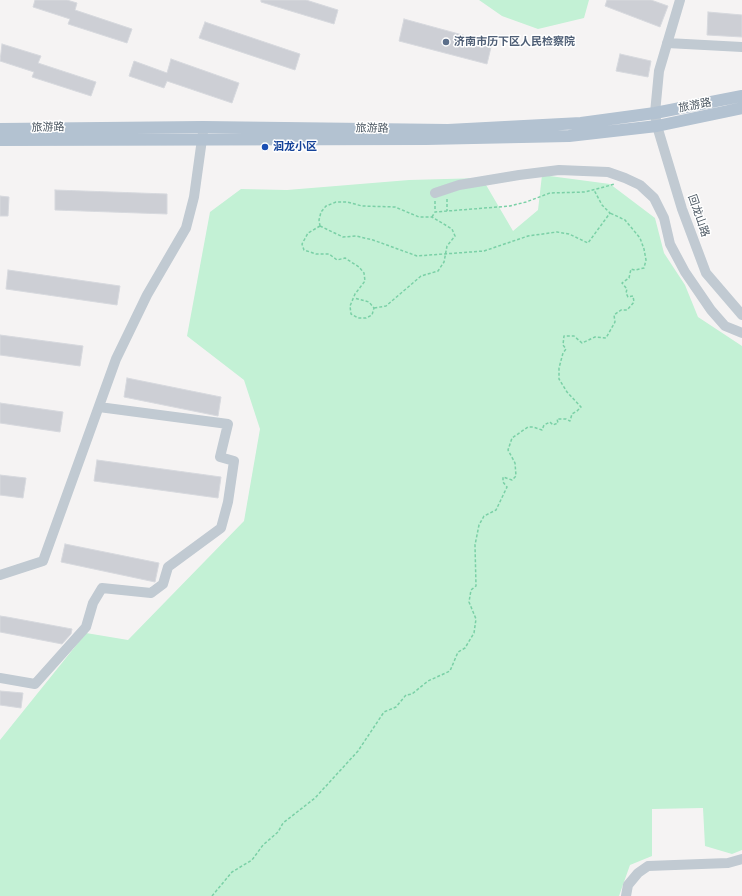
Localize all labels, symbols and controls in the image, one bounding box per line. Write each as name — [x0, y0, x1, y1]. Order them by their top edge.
place label: 济南市历下区人民检察院 — [454, 35, 575, 49]
marker: 济南市历下区人民检察院 — [441, 37, 451, 47]
street label: 旅游路 — [678, 96, 712, 116]
street label: 旅游路 — [31, 121, 65, 135]
street label: 旅游路 — [355, 122, 389, 136]
place label: 洄龙小区 — [273, 140, 317, 154]
marker: 洄龙小区 — [260, 142, 270, 152]
street label: 回龙山路 — [685, 193, 711, 239]

